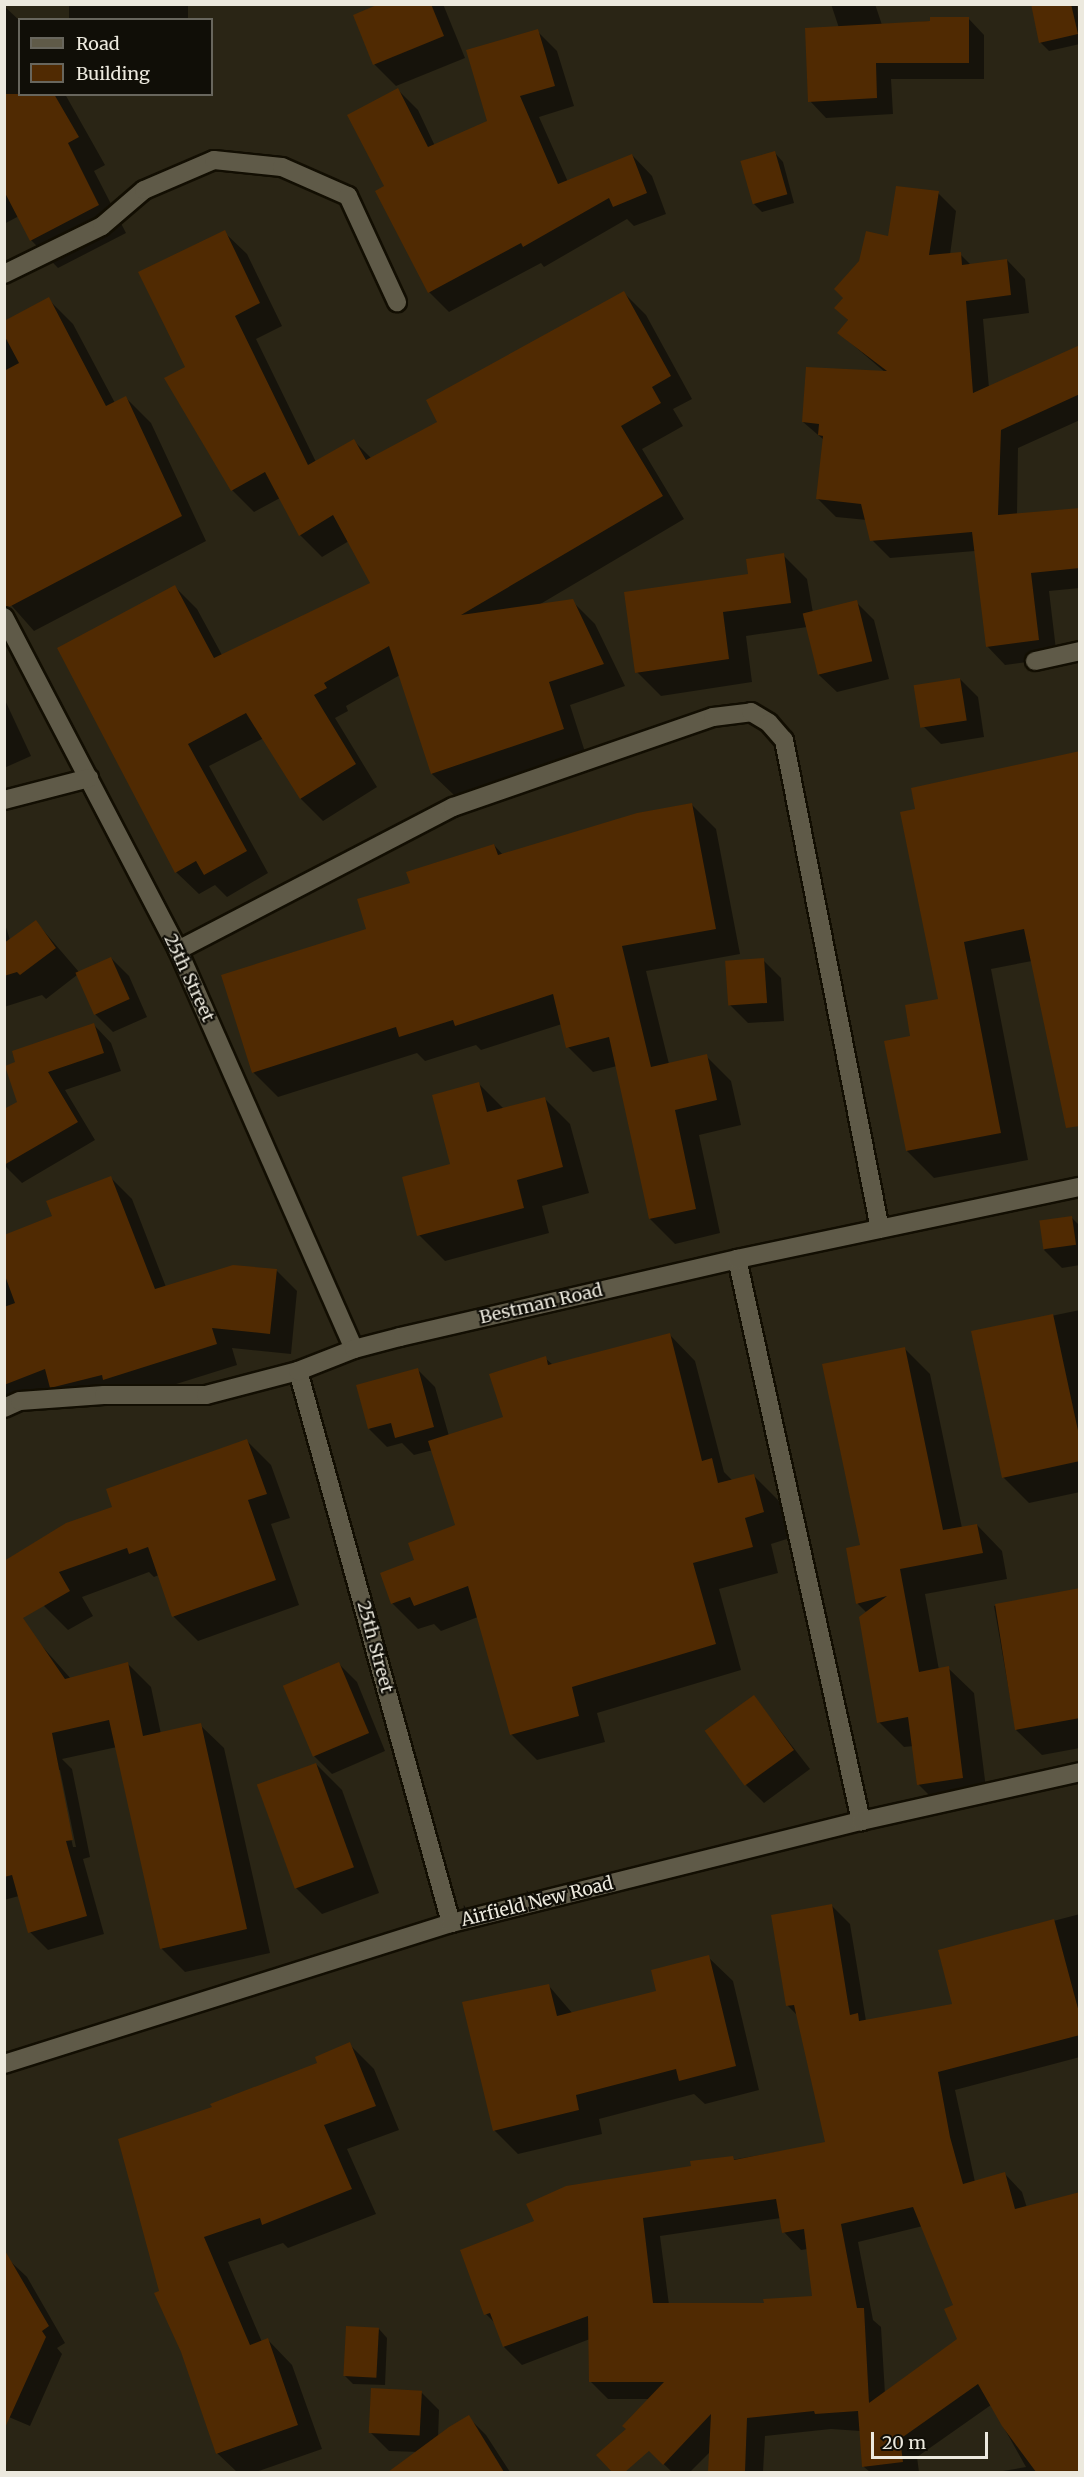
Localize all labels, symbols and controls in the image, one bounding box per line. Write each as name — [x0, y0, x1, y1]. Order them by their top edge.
legend — [18, 18, 213, 96]
text: Road — [76, 32, 120, 55]
text: Building — [76, 62, 150, 85]
street label: 25th Street — [159, 931, 219, 1025]
street label: Bestman Road — [477, 1279, 605, 1329]
street label: 25th Street — [352, 1599, 398, 1695]
street label: Airfield New Road — [459, 1873, 615, 1931]
scale bar — [874, 2420, 991, 2458]
text: 20 m — [882, 2431, 926, 2454]

